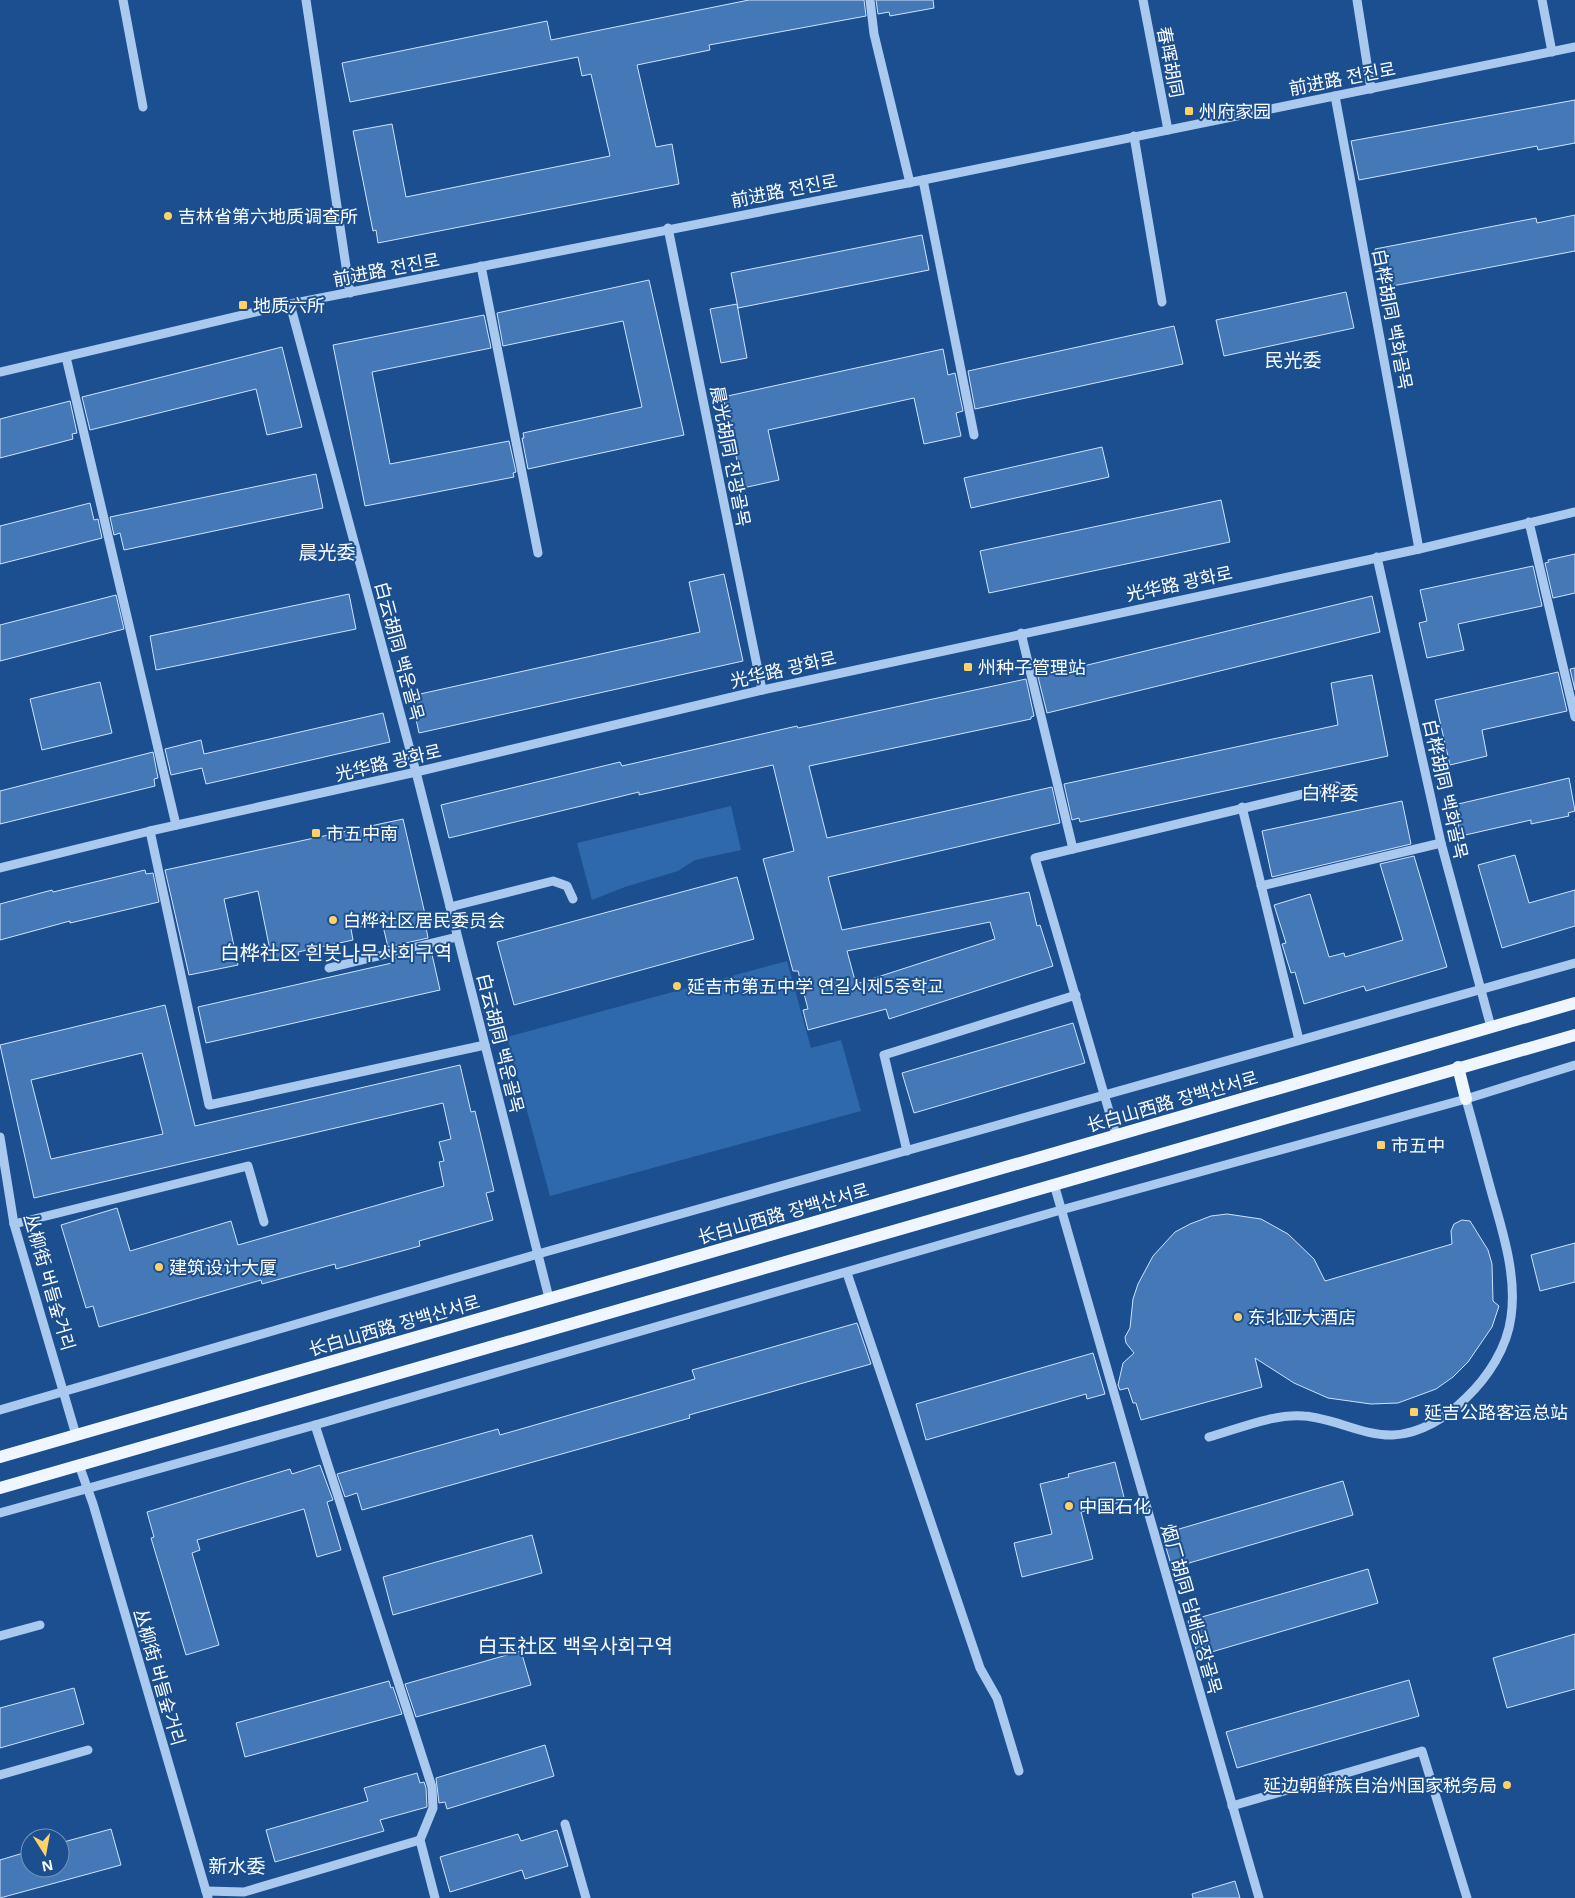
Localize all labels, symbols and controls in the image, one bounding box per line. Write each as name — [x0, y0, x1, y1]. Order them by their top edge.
street label: 春晖胡同 — [1152, 24, 1190, 100]
street label: 前进路 전진로 — [1287, 56, 1397, 100]
place label: 州府家园 — [1199, 99, 1271, 123]
marker: 州府家园 — [1183, 105, 1195, 117]
street label: 前进路 전진로 — [729, 168, 839, 212]
place label: 吉林省第六地质调查所 — [178, 204, 358, 228]
marker: 吉林省第六地质调查所 — [162, 210, 174, 222]
street label: 前进路 전진로 — [331, 247, 441, 291]
street label: 白桦胡同 백화골목 — [1368, 247, 1418, 391]
place label: 地质六所 — [253, 293, 325, 317]
marker: 地质六所 — [237, 299, 249, 311]
district label: 民光委 — [1264, 347, 1322, 373]
street label: 晨光胡同 진광골목 — [706, 384, 756, 528]
district label: 晨光委 — [298, 539, 356, 565]
street label: 光华路 광화로 — [1124, 560, 1234, 606]
street label: 白云胡同 백운골목 — [370, 579, 430, 723]
street label: 光华路 광화로 — [728, 645, 838, 693]
place label: 州种子管理站 — [978, 655, 1086, 679]
marker: 州种子管理站 — [962, 661, 974, 673]
street label: 白桦胡同 백화골목 — [1418, 717, 1474, 861]
street label: 光华路 광화로 — [333, 738, 443, 786]
district label: 白桦委 — [1301, 780, 1359, 806]
place label: 市五中南 — [326, 821, 398, 845]
marker: 市五中南 — [310, 827, 322, 839]
place label: 白桦社区居民委员会 — [343, 908, 505, 932]
marker: 白桦社区居民委员会 — [327, 914, 339, 926]
district label: 白桦社区 흰봇나무사회구역 — [220, 939, 452, 966]
street label: 白云胡同 백운골목 — [472, 971, 530, 1115]
place label: 延吉市第五中学 연길시제5중학교 — [687, 974, 944, 998]
marker: 延吉市第五中学 연길시제5중학교 — [671, 980, 683, 992]
street label: 长白山西路 장백산서로 — [1083, 1065, 1261, 1137]
place label: 市五中 — [1391, 1133, 1445, 1157]
marker: 市五中 — [1375, 1139, 1387, 1151]
street label: 长白山西路 장백산서로 — [694, 1177, 872, 1249]
street label: 丛柳街 버들숲거리 — [19, 1211, 81, 1353]
place label: 建筑设计大厦 — [169, 1255, 277, 1279]
marker: 建筑设计大厦 — [153, 1261, 165, 1273]
street label: 长白山西路 장백산서로 — [305, 1289, 483, 1361]
place label: 东北亚大酒店 — [1248, 1305, 1356, 1329]
marker: 东北亚大酒店 — [1232, 1311, 1244, 1323]
place label: 延吉公路客运总站 — [1424, 1400, 1568, 1424]
marker: 延吉公路客运总站 — [1408, 1406, 1420, 1418]
place label: 中国石化 — [1079, 1494, 1151, 1518]
marker: 中国石化 — [1063, 1500, 1075, 1512]
street label: 烟厂胡同 담배공장골목 — [1156, 1521, 1228, 1697]
street label: 丛柳街 버들숲거리 — [129, 1606, 191, 1748]
district label: 白玉社区 백옥사회구역 — [477, 1632, 673, 1659]
place label: 延边朝鲜族自治州国家税务局 — [1263, 1773, 1497, 1797]
marker: 延边朝鲜族自治州国家税务局 — [1501, 1779, 1513, 1791]
north arrow — [20, 1828, 70, 1878]
district label: 新水委 — [208, 1853, 266, 1879]
text: N — [40, 1856, 55, 1877]

